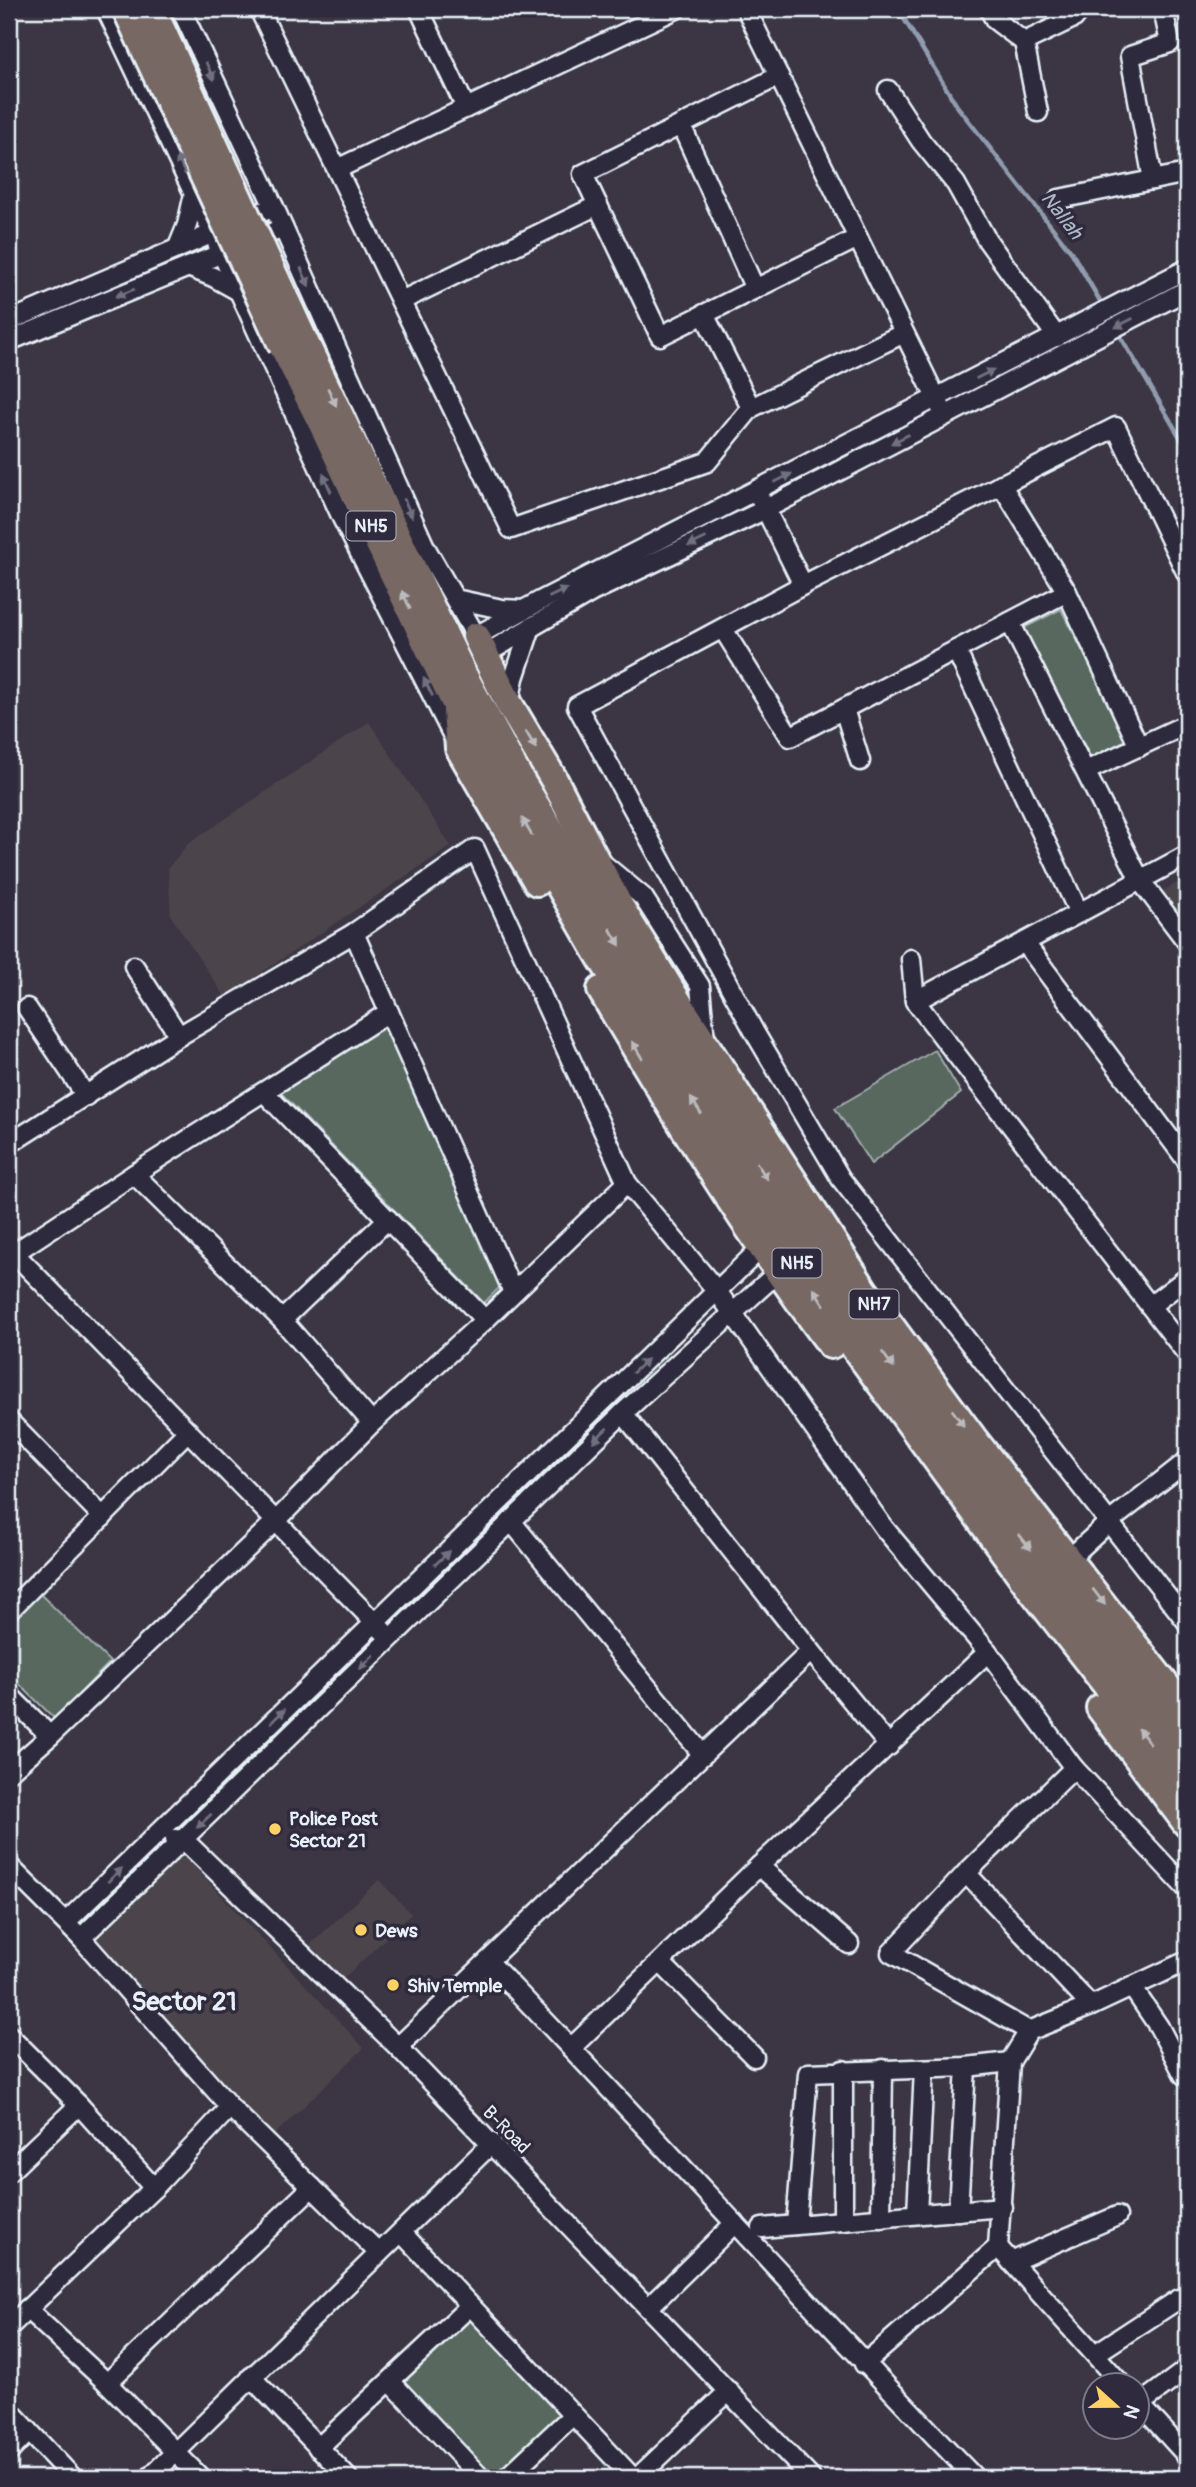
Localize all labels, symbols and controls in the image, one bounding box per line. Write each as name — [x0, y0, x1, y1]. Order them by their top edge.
one-way arrow — [205, 60, 216, 81]
one-way arrow — [175, 155, 186, 175]
water label: Nallah — [1034, 186, 1089, 246]
one-way arrow — [300, 267, 311, 288]
one-way arrow — [114, 287, 135, 298]
one-way arrow — [1114, 318, 1134, 329]
one-way arrow — [975, 368, 995, 380]
one-way arrow — [326, 387, 337, 407]
one-way arrow — [890, 434, 910, 445]
one-way arrow — [321, 473, 333, 493]
one-way arrow — [773, 473, 793, 484]
one-way arrow — [403, 497, 414, 518]
road number: NH5 — [346, 512, 396, 540]
one-way arrow — [687, 536, 707, 548]
one-way arrow — [548, 587, 568, 599]
one-way arrow — [400, 590, 411, 610]
one-way arrow — [423, 677, 434, 697]
one-way arrow — [525, 731, 537, 750]
one-way arrow — [521, 818, 533, 837]
one-way arrow — [608, 928, 621, 947]
one-way arrow — [630, 1040, 643, 1059]
one-way arrow — [690, 1096, 703, 1115]
one-way arrow — [755, 1162, 769, 1180]
road number: NH5 — [772, 1248, 822, 1278]
one-way arrow — [812, 1288, 826, 1306]
road number: NH7 — [850, 1289, 898, 1318]
one-way arrow — [881, 1351, 895, 1369]
one-way arrow — [631, 1358, 648, 1374]
one-way arrow — [951, 1409, 965, 1427]
one-way arrow — [592, 1427, 609, 1444]
one-way arrow — [1018, 1532, 1033, 1550]
one-way arrow — [433, 1551, 450, 1567]
one-way arrow — [1091, 1588, 1106, 1606]
one-way arrow — [358, 1653, 375, 1670]
one-way arrow — [269, 1709, 286, 1725]
one-way arrow — [1137, 1727, 1152, 1744]
place label: Police Post Sector 21 — [289, 1807, 379, 1853]
one-way arrow — [196, 1812, 213, 1828]
marker: Police Post Sector 21 — [267, 1821, 283, 1837]
one-way arrow — [106, 1867, 123, 1883]
place label: Dews — [375, 1919, 418, 1943]
marker: Dews — [353, 1922, 369, 1938]
place label: Shiv Temple — [407, 1974, 503, 1998]
marker: Shiv Temple — [385, 1977, 401, 1993]
district label: Sector 21 — [131, 1986, 237, 2018]
street label: B-Road — [477, 2100, 535, 2159]
north arrow — [1080, 2372, 1150, 2442]
text: N — [1117, 2401, 1144, 2422]

